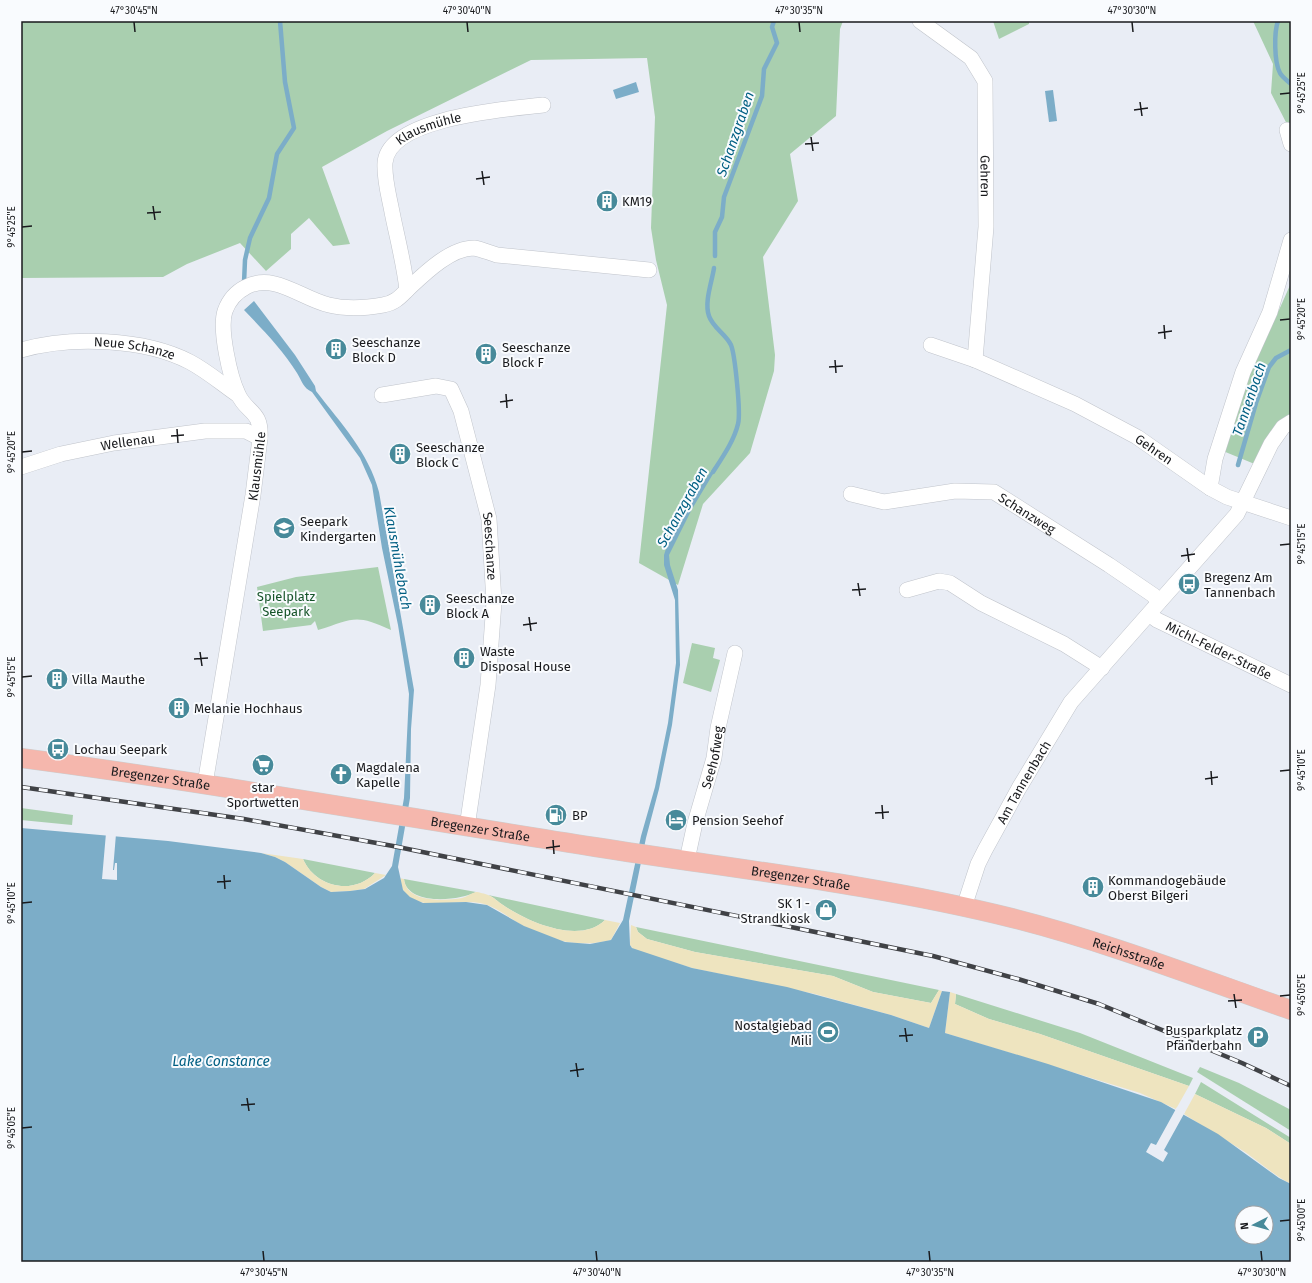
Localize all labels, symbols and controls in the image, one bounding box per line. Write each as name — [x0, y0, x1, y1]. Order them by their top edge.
text: 47°30'45"N — [110, 5, 158, 17]
text: 47°30'40"N — [443, 5, 491, 17]
text: 47°30'35"N — [775, 5, 823, 17]
text: 47°30'30"N — [1108, 5, 1156, 17]
text: 9°45'25"E — [1296, 72, 1308, 114]
water label: Schanzgraben — [713, 89, 758, 180]
street label: Klausmühle — [393, 109, 463, 148]
street label: Gehren — [978, 155, 993, 197]
building icon: KM19 — [594, 188, 620, 214]
place label: KM19 — [622, 194, 652, 209]
text: 9°45'25"E — [6, 206, 18, 248]
text: 9°45'20"E — [1296, 298, 1308, 340]
street label: Neue Schanze — [94, 334, 177, 363]
place label: Seeschanze Block D — [352, 335, 421, 365]
building icon: Seeschanze Block D — [323, 336, 349, 362]
place label: Seeschanze Block F — [502, 340, 571, 370]
building icon: Seeschanze Block F — [473, 341, 499, 367]
water label: Tannenbach — [1229, 360, 1270, 438]
text: 9°45'20"E — [6, 431, 18, 473]
street label: Wellenau — [99, 431, 156, 454]
street label: Klausmühle — [245, 431, 268, 502]
street label: Gehren — [1132, 431, 1176, 468]
place label: Seeschanze Block C — [416, 440, 485, 470]
building icon: Seeschanze Block C — [387, 441, 413, 467]
water label: Schanzgraben — [653, 464, 711, 551]
street label: Schanzweg — [996, 490, 1058, 537]
water label: Klausmühlebach — [380, 505, 415, 611]
street label: Seeschanze — [479, 510, 500, 581]
place label: Seepark Kindergarten — [300, 514, 376, 544]
school or university icon: Seepark Kindergarten — [271, 515, 297, 541]
text: 9°45'15"E — [1296, 524, 1308, 564]
place label: Bregenz Am Tannenbach — [1204, 570, 1276, 600]
bus stop icon: Bregenz Am Tannenbach — [1176, 571, 1202, 597]
park label: Spielplatz Seepark — [257, 589, 315, 619]
place label: Seeschanze Block A — [446, 591, 515, 621]
building icon: Seeschanze Block A — [417, 592, 443, 618]
street label: Michl-Felder-Straße — [1163, 619, 1274, 683]
place label: Waste Disposal House — [480, 644, 571, 674]
building icon: Waste Disposal House — [451, 645, 477, 671]
text: 9°45'15"E — [6, 657, 18, 697]
building icon: Villa Mauthe — [44, 666, 70, 692]
place label: Villa Mauthe — [72, 672, 145, 687]
building icon: Melanie Hochhaus — [166, 695, 192, 721]
place label: Melanie Hochhaus — [194, 701, 302, 716]
street label: Seehofweg — [698, 725, 726, 791]
bus stop icon: Lochau Seepark — [45, 736, 71, 762]
street label: Am Tannenbach — [994, 738, 1054, 826]
place label: Lochau Seepark — [74, 742, 168, 757]
text: 9°45'10"E — [1296, 749, 1308, 791]
supermarket icon: star Sportwetten — [250, 752, 276, 778]
place label: Magdalena Kapelle — [356, 760, 420, 790]
church icon: Magdalena Kapelle — [328, 761, 354, 787]
street label: Bregenzer Straße — [110, 763, 211, 793]
place label: star Sportwetten — [227, 780, 299, 810]
fuel station icon: BP — [543, 802, 569, 828]
hotel icon: Pension Seehof — [663, 807, 689, 833]
place label: BP — [572, 808, 588, 823]
place label: Pension Seehof — [692, 813, 785, 828]
street label: Bregenzer Straße — [430, 814, 531, 845]
street label: Bregenzer Straße — [750, 863, 852, 893]
place label: Kommandogebäude Oberst Bilgeri — [1108, 873, 1226, 903]
building icon: Kommandogebäude Oberst Bilgeri — [1080, 874, 1106, 900]
text: 9°45'10"E — [6, 882, 18, 924]
place label: SK 1 - Strandkiosk — [741, 896, 810, 926]
shop icon: SK 1 - Strandkiosk — [813, 897, 839, 923]
street label: Reichsstraße — [1091, 935, 1167, 973]
text: 9°45'05"E — [1296, 974, 1308, 1016]
place label: Nostalgiebad Mili — [734, 1018, 812, 1048]
sports icon: Nostalgiebad Mili — [815, 1019, 841, 1045]
place label: Busparkplatz Pfänderbahn — [1165, 1023, 1242, 1053]
parking icon: Busparkplatz Pfänderbahn — [1245, 1024, 1271, 1050]
water label: Lake Constance — [172, 1053, 270, 1070]
text: 9°45'05"E — [6, 1107, 18, 1149]
text: 9°45'00"E — [1296, 1199, 1308, 1241]
north arrow — [1234, 1205, 1274, 1245]
text: N — [1238, 1222, 1251, 1230]
text: 47°30'45"N — [240, 1267, 288, 1279]
text: 47°30'40"N — [573, 1267, 621, 1279]
text: 47°30'35"N — [906, 1267, 954, 1279]
text: 47°30'30"N — [1238, 1267, 1286, 1279]

